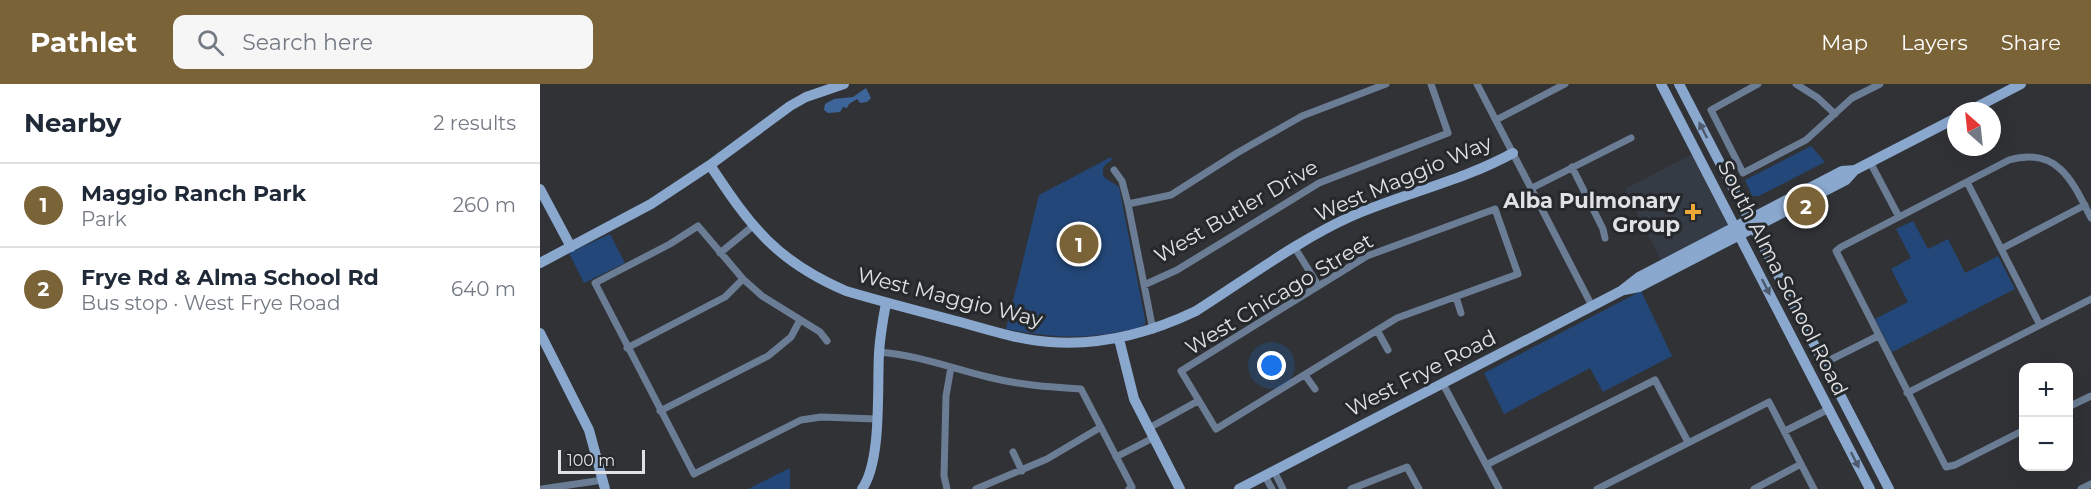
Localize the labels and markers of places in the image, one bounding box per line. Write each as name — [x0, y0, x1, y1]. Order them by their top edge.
pin: 2 — [1786, 184, 1826, 228]
place label: Alba Pulmonary Group — [1502, 188, 1680, 237]
marker: Alba Pulmonary Group — [1684, 203, 1702, 221]
pin: 1 — [1060, 222, 1098, 266]

